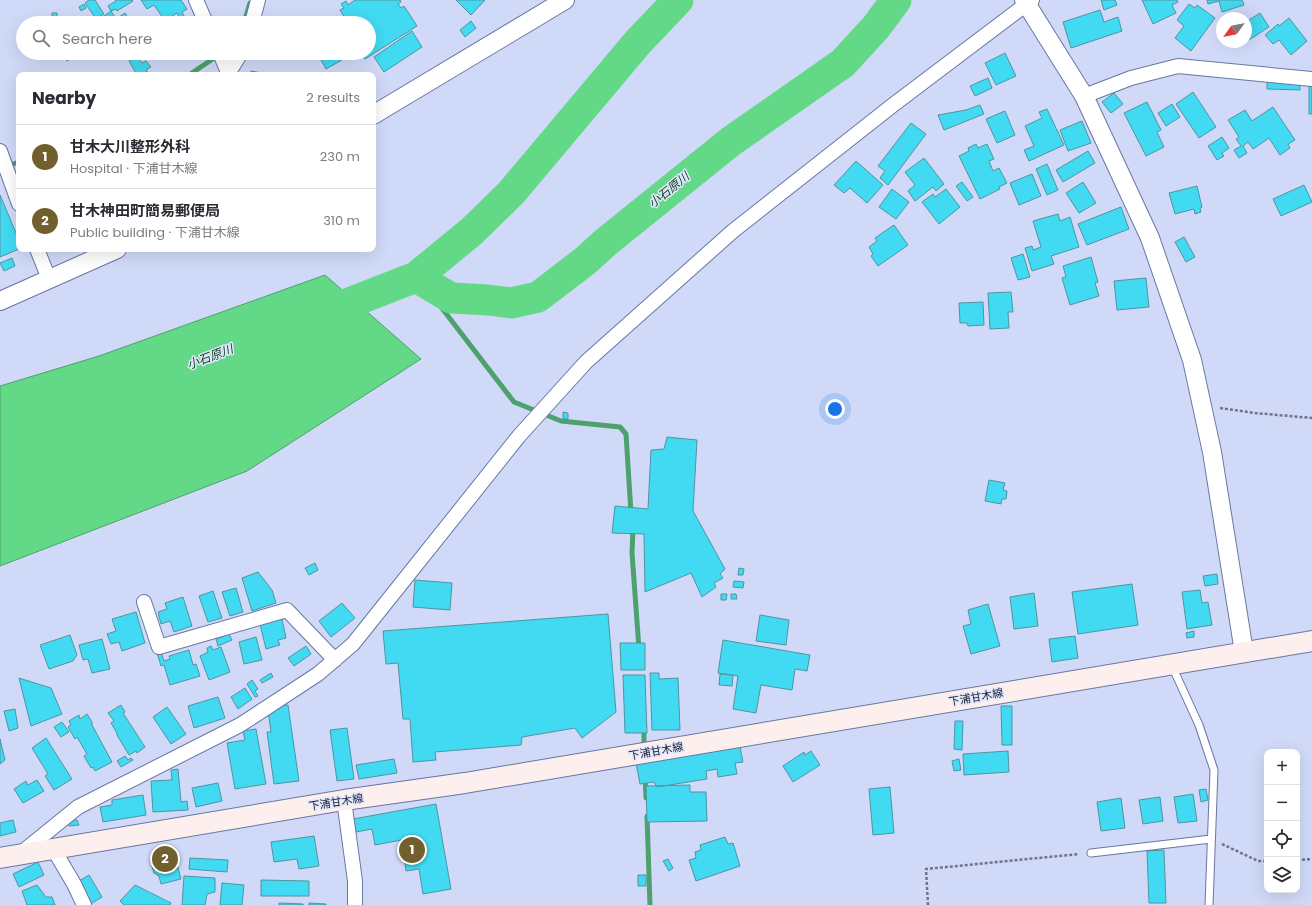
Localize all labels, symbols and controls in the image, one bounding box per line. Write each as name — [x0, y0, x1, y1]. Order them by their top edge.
north arrow — [1216, 12, 1252, 48]
search box — [16, 16, 376, 60]
icon: search — [30, 27, 52, 49]
text: Search here — [62, 28, 152, 49]
text: Nearby — [32, 86, 96, 110]
text: 2 results — [306, 88, 360, 107]
text: 甘木大川整形外科 — [70, 136, 190, 157]
text: 1 — [43, 147, 47, 166]
text: 230 m — [320, 147, 360, 166]
text: Hospital · 下浦甘木線 — [70, 159, 198, 178]
water label: 小石原川 — [645, 167, 694, 211]
text: 甘木神田町簡易郵便局 — [70, 200, 220, 221]
text: 2 — [41, 211, 49, 230]
text: 310 m — [323, 211, 360, 230]
text: Public building · 下浦甘木線 — [70, 223, 240, 242]
water label: 小石原川 — [184, 339, 237, 373]
your location — [825, 399, 845, 419]
street label: 下浦甘木線 — [948, 684, 1004, 710]
street label: 下浦甘木線 — [628, 738, 684, 764]
map controls — [1264, 749, 1300, 893]
button: + — [1264, 749, 1300, 785]
button: − — [1264, 785, 1300, 821]
street label: 下浦甘木線 — [308, 790, 364, 814]
button: locate — [1264, 821, 1300, 857]
pin: 1 — [399, 835, 425, 865]
pin: 2 — [152, 844, 178, 874]
button: layers — [1264, 857, 1300, 893]

